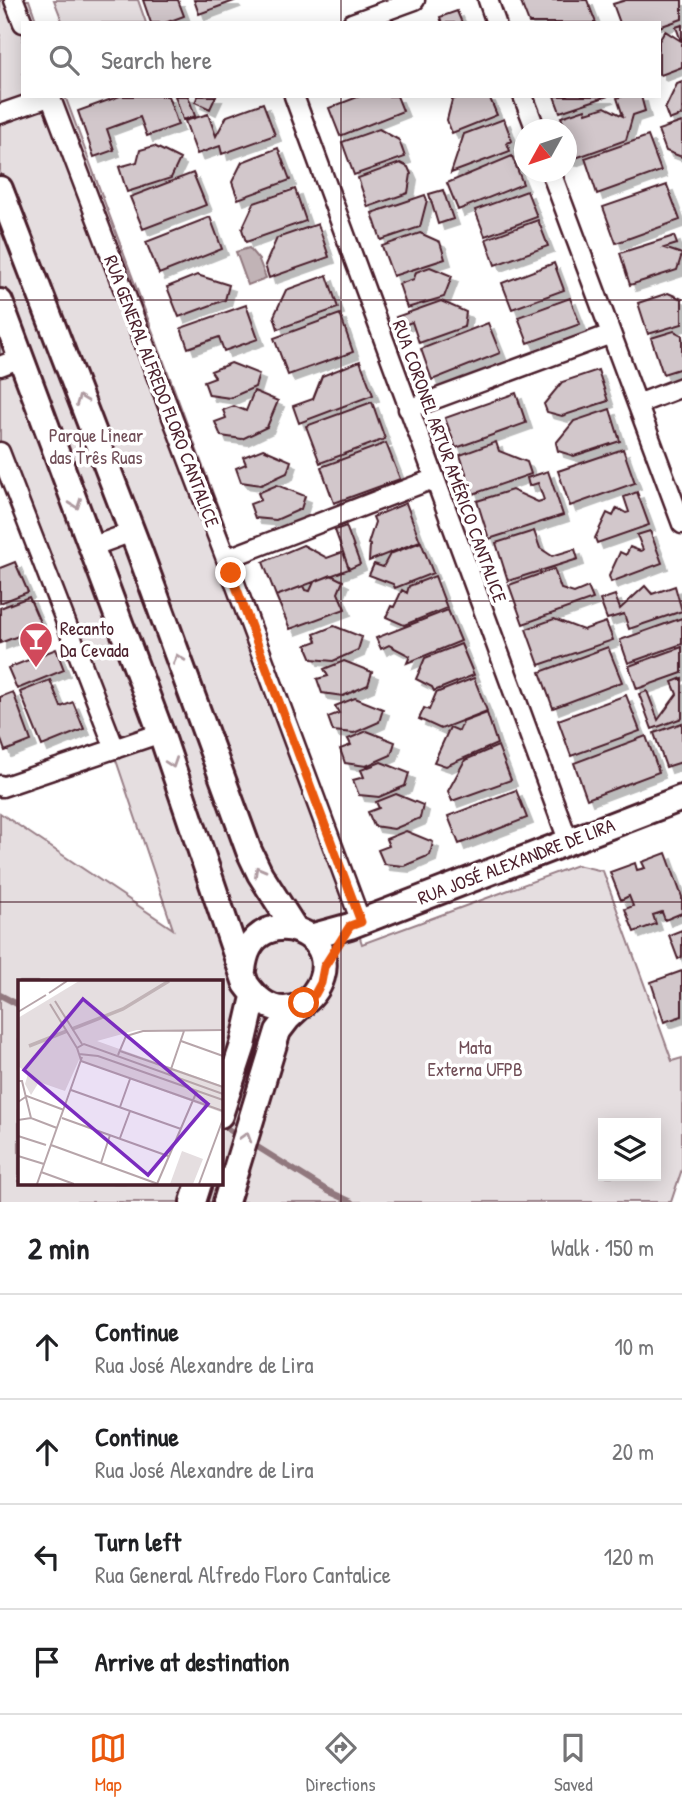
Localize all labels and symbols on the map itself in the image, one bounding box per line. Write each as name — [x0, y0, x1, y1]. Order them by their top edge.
north arrow — [514, 119, 577, 182]
street label: RUA GENERAL ALFREDO FLORO CANTALICE — [98, 251, 226, 531]
street label: RUA CORONEL ARTUR AMÉRICO CANTALICE — [387, 316, 514, 606]
one-way arrow — [75, 395, 89, 407]
park label: Parque Linear das Três Ruas — [49, 422, 144, 470]
one-way arrow — [67, 497, 81, 509]
route end — [215, 557, 246, 588]
place label: Recanto Da Cevada — [60, 615, 129, 663]
bar icon: Recanto Da Cevada — [17, 620, 55, 669]
one-way arrow — [173, 653, 187, 665]
one-way arrow — [164, 756, 178, 769]
street label: RUA JOSÉ ALEXANDRE DE LIRA — [414, 811, 618, 911]
one-way arrow — [254, 866, 267, 878]
inset map — [18, 980, 222, 1184]
route start — [288, 987, 319, 1018]
park label: Mata Externa UFPB — [427, 1034, 523, 1082]
one-way arrow — [237, 1131, 252, 1143]

